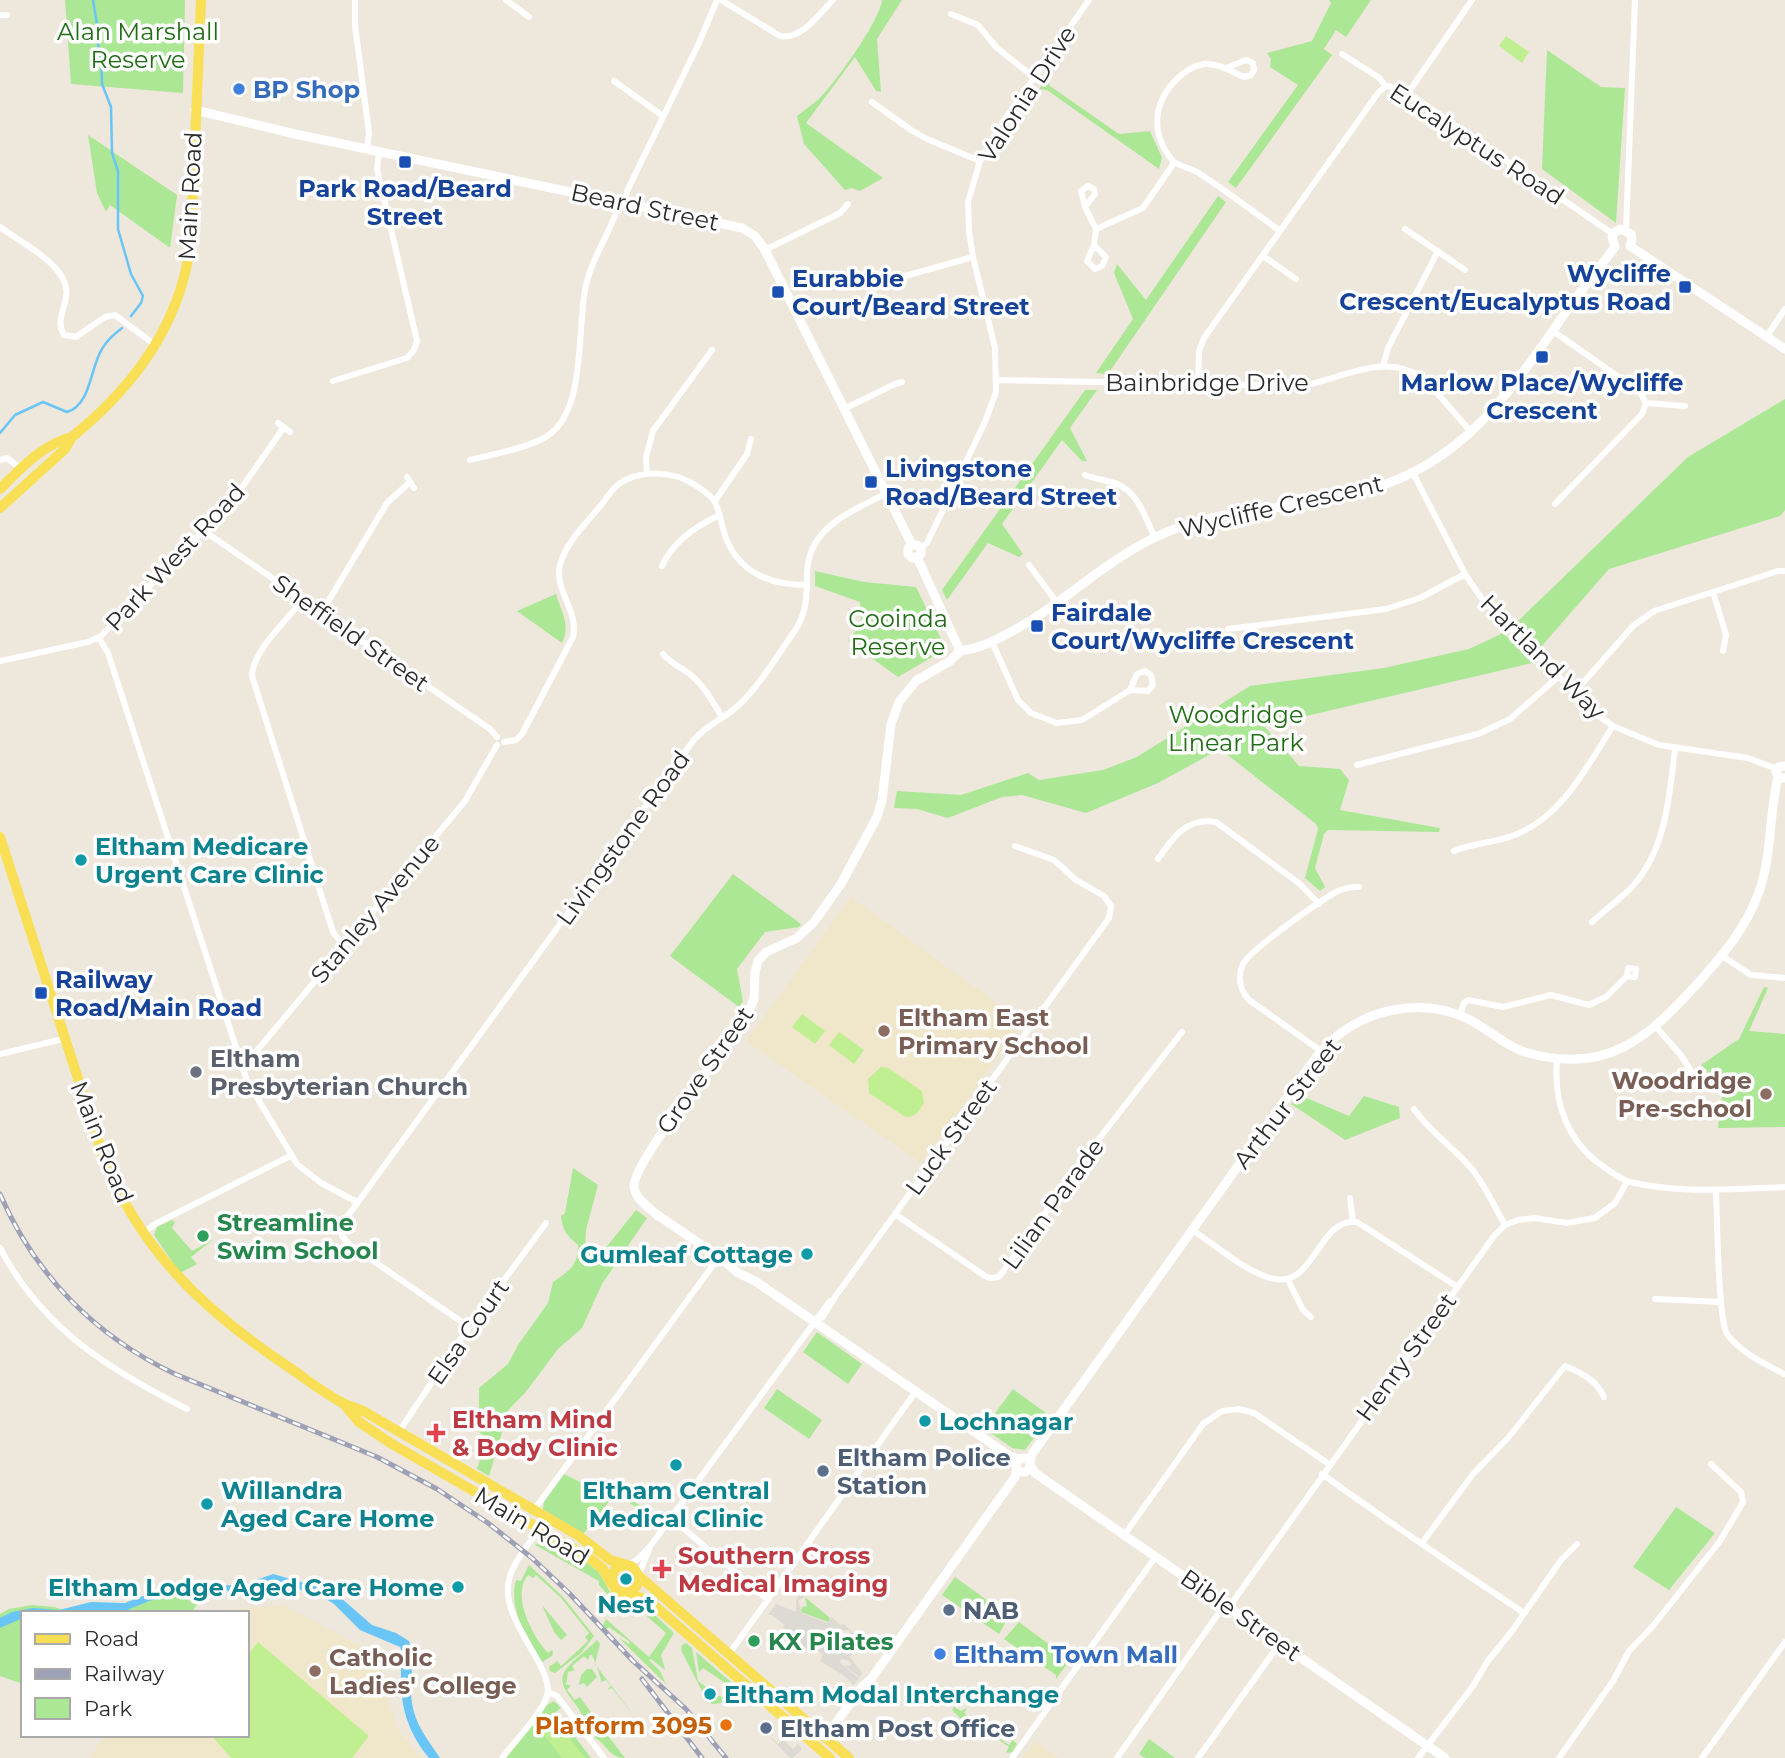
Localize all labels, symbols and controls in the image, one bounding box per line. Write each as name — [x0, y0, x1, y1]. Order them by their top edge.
park label: Alan Marshall Reserve — [57, 17, 219, 74]
street label: Valonia Drive — [972, 20, 1082, 168]
place label: BP Shop — [253, 75, 360, 104]
street label: Eucalyptus Road — [1384, 77, 1570, 211]
marker: BP Shop — [231, 81, 247, 97]
street label: Main Road — [172, 131, 208, 261]
marker: Park Road/Beard Street — [397, 154, 413, 170]
place label: Park Road/Beard Street — [298, 174, 512, 231]
street label: Beard Street — [568, 177, 722, 237]
place label: Wycliffe Crescent/Eucalyptus Road — [1339, 259, 1671, 316]
place label: Eurabbie Court/Beard Street — [792, 264, 1030, 321]
marker: Wycliffe Crescent/Eucalyptus Road — [1677, 279, 1693, 295]
marker: Eurabbie Court/Beard Street — [770, 284, 786, 300]
marker: Marlow Place/Wycliffe Crescent — [1534, 349, 1550, 365]
street label: Bainbridge Drive — [1105, 368, 1309, 397]
place label: Marlow Place/Wycliffe Crescent — [1400, 368, 1684, 425]
place label: Livingstone Road/Beard Street — [885, 454, 1118, 511]
street label: Wycliffe Crescent — [1176, 468, 1386, 544]
marker: Livingstone Road/Beard Street — [863, 474, 879, 490]
street label: Park West Road — [99, 477, 251, 637]
street label: Sheffield Street — [267, 568, 435, 698]
street label: Hartland Way — [1474, 588, 1612, 726]
place label: Fairdale Court/Wycliffe Crescent — [1051, 598, 1355, 655]
park label: Cooinda Reserve — [848, 604, 948, 661]
marker: Fairdale Court/Wycliffe Crescent — [1029, 618, 1045, 634]
park label: Woodridge Linear Park — [1168, 700, 1305, 757]
street label: Livingstone Road — [550, 745, 696, 931]
street label: Stanley Avenue — [304, 829, 446, 989]
place label: Eltham Medicare Urgent Care Clinic — [95, 832, 324, 889]
marker: Eltham Medicare Urgent Care Clinic — [73, 852, 89, 868]
place label: Railway Road/Main Road — [55, 965, 262, 1022]
marker: Railway Road/Main Road — [33, 985, 49, 1001]
street label: Grove Street — [651, 1001, 760, 1139]
place label: Eltham East Primary School — [898, 1003, 1089, 1060]
marker: Eltham East Primary School — [876, 1023, 892, 1039]
street label: Arthur Street — [1227, 1032, 1347, 1174]
place label: Eltham Presbyterian Church — [210, 1044, 468, 1101]
marker: Eltham Presbyterian Church — [188, 1064, 204, 1080]
place label: Woodridge Pre-school — [1611, 1066, 1752, 1123]
street label: Luck Street — [899, 1073, 1003, 1201]
street label: Main Road — [64, 1077, 140, 1207]
marker: Woodridge Pre-school — [1758, 1086, 1774, 1102]
street label: Lilian Parade — [996, 1133, 1110, 1275]
place label: Streamline Swim School — [217, 1208, 379, 1265]
marker: Streamline Swim School — [195, 1228, 211, 1244]
place label: Gumleaf Cottage — [580, 1240, 793, 1269]
marker: Gumleaf Cottage — [799, 1246, 815, 1262]
street label: Elsa Court — [421, 1273, 515, 1390]
street label: Henry Street — [1350, 1287, 1462, 1427]
place label: Eltham Mind & Body Clinic — [452, 1405, 618, 1462]
place label: Lochnagar — [939, 1407, 1073, 1436]
marker: Lochnagar — [917, 1413, 933, 1429]
marker: Eltham Mind & Body Clinic — [426, 1423, 446, 1443]
place label: Eltham Police Station — [837, 1443, 1011, 1500]
marker: Eltham Central Medical Clinic — [668, 1457, 684, 1473]
marker: Eltham Police Station — [815, 1463, 831, 1479]
place label: Willandra Aged Care Home — [220, 1476, 434, 1533]
place label: Eltham Central Medical Clinic — [582, 1476, 770, 1533]
street label: Main Road — [469, 1480, 595, 1572]
marker: Willandra Aged Care Home — [199, 1496, 215, 1512]
place label: Southern Cross Medical Imaging — [678, 1541, 888, 1598]
marker: Southern Cross Medical Imaging — [652, 1559, 672, 1579]
street label: Bible Street — [1175, 1563, 1307, 1667]
marker: Nest — [618, 1571, 634, 1587]
place label: Eltham Lodge Aged Care Home — [48, 1573, 444, 1602]
marker: Eltham Lodge Aged Care Home — [450, 1579, 466, 1595]
place label: Nest — [597, 1590, 655, 1619]
place label: NAB — [963, 1596, 1019, 1625]
marker: NAB — [941, 1602, 957, 1618]
legend — [21, 1611, 248, 1737]
text: Road — [84, 1626, 139, 1651]
place label: KX Pilates — [768, 1627, 894, 1656]
marker: KX Pilates — [746, 1633, 762, 1649]
place label: Eltham Town Mall — [954, 1640, 1178, 1669]
place label: Catholic Ladies' College — [329, 1643, 517, 1700]
marker: Eltham Town Mall — [932, 1646, 948, 1662]
text: Railway — [84, 1661, 165, 1686]
marker: Catholic Ladies' College — [307, 1663, 323, 1679]
place label: Eltham Modal Interchange — [724, 1680, 1059, 1709]
marker: Eltham Modal Interchange — [702, 1686, 718, 1702]
text: Park — [84, 1696, 132, 1721]
place label: Platform 3095 — [535, 1711, 712, 1740]
place label: Eltham Post Office — [780, 1714, 1015, 1743]
marker: Platform 3095 — [718, 1717, 734, 1733]
marker: Eltham Post Office — [758, 1720, 774, 1736]

